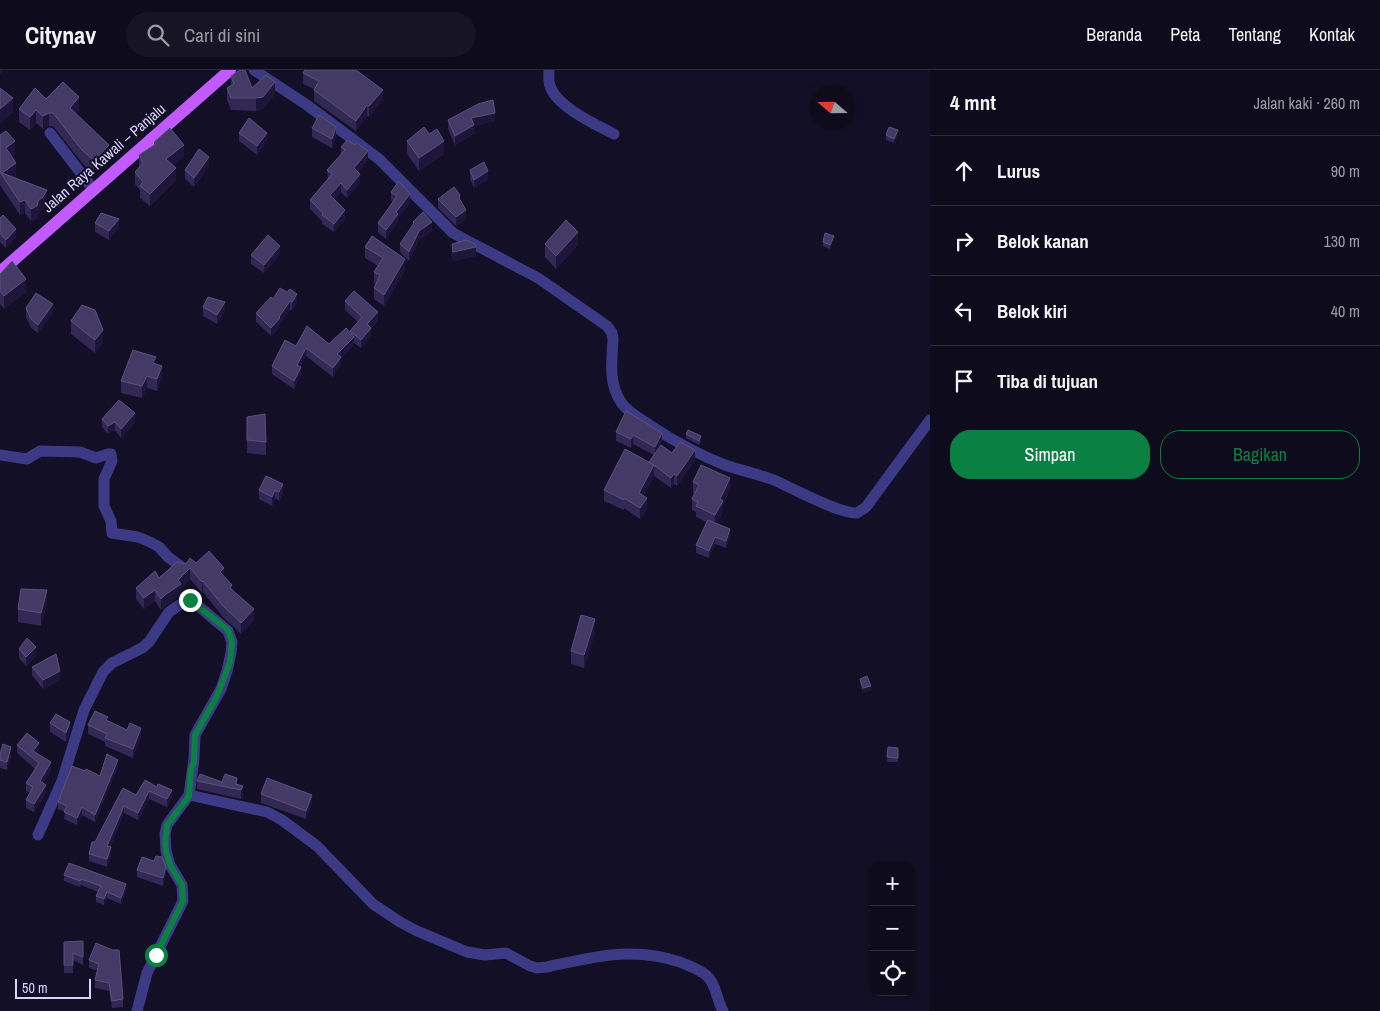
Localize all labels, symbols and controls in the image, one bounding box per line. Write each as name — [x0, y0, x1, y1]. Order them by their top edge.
search box — [126, 12, 476, 57]
text: Citynav — [25, 19, 96, 51]
icon: search — [144, 21, 172, 49]
text: Cari di sini — [184, 22, 260, 48]
text: Beranda — [1086, 22, 1142, 47]
text: Peta — [1170, 22, 1201, 47]
text: Tentang — [1229, 22, 1281, 47]
text: Kontak — [1309, 22, 1355, 47]
north arrow — [810, 85, 855, 130]
text: 4 mnt — [950, 88, 996, 117]
text: Jalan kaki · 260 m — [1254, 92, 1360, 114]
street label: Jalan Raya Kawali – Panjalu — [38, 98, 170, 217]
icon: ahead — [950, 157, 978, 185]
text: Lurus — [997, 158, 1040, 184]
text: 90 m — [1331, 160, 1360, 182]
icon: right — [950, 227, 978, 255]
text: Belok kanan — [997, 228, 1089, 254]
text: 130 m — [1324, 230, 1360, 252]
icon: left — [950, 297, 978, 325]
text: Belok kiri — [997, 298, 1067, 324]
text: 40 m — [1331, 300, 1360, 322]
icon: arrive — [950, 367, 978, 395]
text: Tiba di tujuan — [997, 368, 1098, 394]
button: Simpan — [950, 430, 1150, 479]
button: Bagikan — [1160, 430, 1360, 479]
route end — [179, 589, 202, 612]
map controls — [870, 861, 915, 996]
button: + — [870, 861, 915, 906]
button: − — [870, 906, 915, 951]
route start — [145, 944, 168, 967]
button: locate — [870, 951, 915, 996]
scale bar — [15, 976, 91, 999]
text: 50 m — [22, 979, 48, 997]

